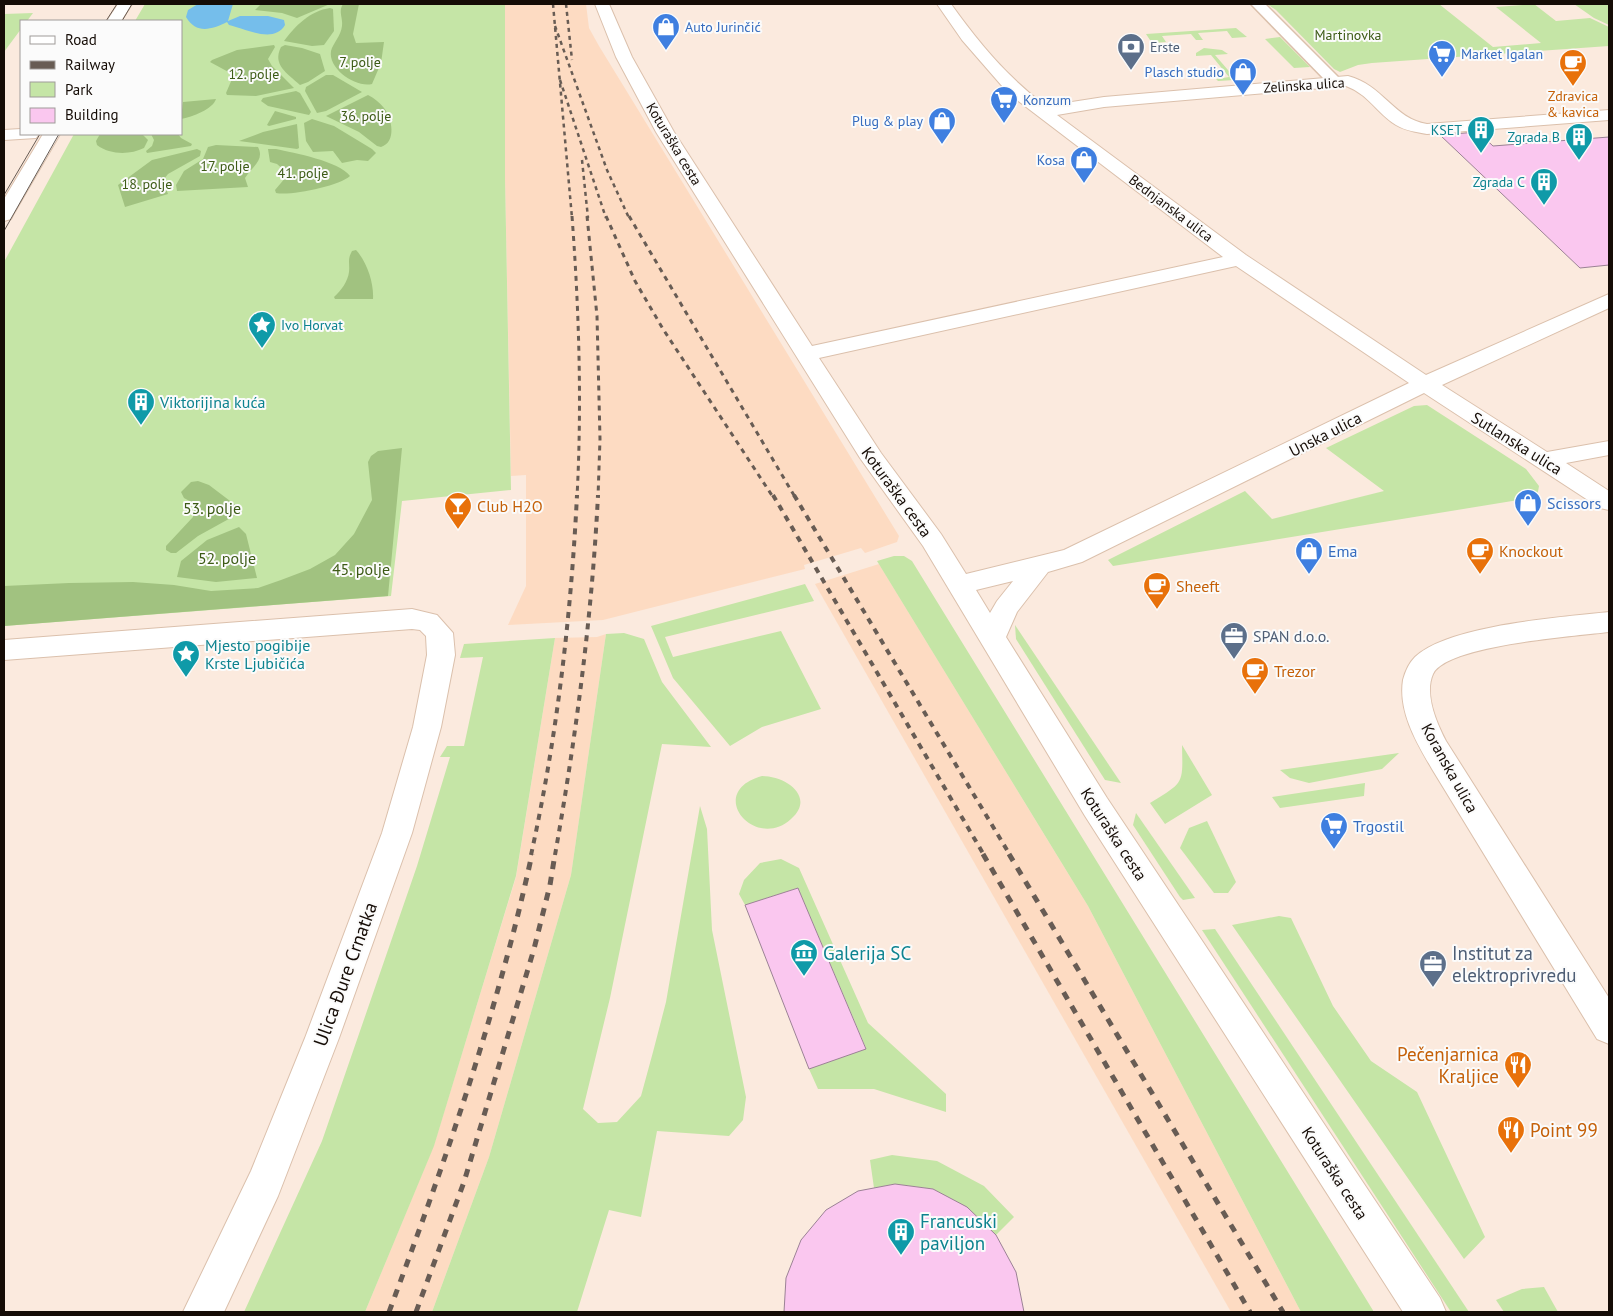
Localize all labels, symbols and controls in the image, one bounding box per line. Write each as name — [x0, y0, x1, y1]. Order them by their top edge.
shop icon: Auto Jurinčić — [651, 12, 681, 51]
place label: Auto Jurinčić — [685, 18, 761, 36]
legend — [20, 20, 182, 135]
park label: Martinovka — [1314, 26, 1382, 44]
text: Road — [65, 30, 97, 49]
bank icon: Erste — [1116, 32, 1146, 71]
place label: Erste — [1150, 38, 1180, 56]
supermarket icon: Market Igalan — [1427, 39, 1457, 78]
place label: Market Igalan — [1461, 45, 1543, 63]
cafe icon: Zdravica & kavica — [1558, 48, 1588, 87]
park label: 7. polje — [339, 53, 381, 71]
text: Railway — [65, 55, 115, 74]
shop icon: Plasch studio — [1228, 57, 1258, 96]
place label: Plasch studio — [1145, 63, 1224, 81]
park label: 12. polje — [229, 65, 279, 83]
street label: Zelinska ulica — [1263, 73, 1345, 97]
text: Park — [65, 80, 93, 99]
supermarket icon: Konzum — [989, 85, 1019, 124]
place label: Zdravica & kavica — [1547, 87, 1599, 121]
place label: Konzum — [1023, 91, 1071, 109]
street label: Koturaška cesta — [642, 99, 706, 189]
text: Building — [65, 105, 119, 124]
shop icon: Plug & play — [927, 106, 957, 145]
park label: 36. polje — [341, 107, 391, 125]
place label: Plug & play — [852, 112, 923, 130]
building icon: KSET — [1466, 115, 1496, 154]
place label: KSET — [1431, 121, 1462, 139]
building icon: Zgrada B — [1564, 122, 1594, 161]
place label: Zgrada B — [1507, 128, 1560, 146]
shop icon: Kosa — [1069, 145, 1099, 184]
place label: Kosa — [1037, 151, 1065, 169]
park label: 17. polje — [200, 157, 250, 175]
park label: 41. polje — [278, 164, 328, 182]
building icon: Zgrada C — [1529, 167, 1559, 206]
street label: Bednjanska ulica — [1125, 170, 1217, 246]
place label: Zgrada C — [1473, 173, 1525, 191]
park label: 18. polje — [122, 175, 172, 193]
place icon: Ivo Horvat — [247, 310, 277, 349]
place label: Ivo Horvat — [281, 316, 343, 334]
building icon: Viktorijina kuća — [126, 387, 156, 426]
place label: Viktorijina kuća — [159, 392, 266, 412]
street label: Unska ulica — [1285, 407, 1365, 461]
street label: Sutlanska ulica — [1468, 407, 1566, 479]
street label: Koturaška cesta — [858, 443, 936, 541]
shop icon: Scissors — [1513, 488, 1543, 527]
bar icon: Club H2O — [443, 491, 473, 530]
place label: Scissors — [1547, 493, 1601, 513]
place label: Club H2O — [477, 496, 543, 516]
park label: 53. polje — [183, 498, 241, 518]
shop icon: Ema — [1294, 536, 1324, 575]
cafe icon: Knockout — [1465, 536, 1495, 575]
place label: Ema — [1328, 541, 1358, 561]
place label: Knockout — [1499, 541, 1564, 561]
park label: 52. polje — [198, 548, 256, 568]
park label: 45. polje — [332, 559, 390, 579]
cafe icon: Sheeft — [1142, 571, 1172, 610]
place label: Sheeft — [1176, 576, 1220, 596]
office icon: SPAN d.o.o. — [1219, 621, 1249, 660]
place label: SPAN d.o.o. — [1253, 626, 1329, 646]
place label: Mjesto pogibije Krste Ljubičića — [205, 635, 310, 673]
place icon: Mjesto pogibije Krste Ljubičića — [171, 639, 201, 678]
cafe icon: Trezor — [1240, 656, 1270, 695]
place label: Trezor — [1274, 661, 1316, 681]
street label: Koranska ulica — [1417, 720, 1483, 816]
street label: Koturaška cesta — [1077, 784, 1151, 884]
supermarket icon: Trgostil — [1319, 811, 1349, 850]
place label: Trgostil — [1353, 816, 1404, 836]
street label: Ulica Đure Crnatka — [308, 899, 382, 1049]
museum icon: Galerija SC — [789, 938, 819, 977]
place label: Galerija SC — [823, 941, 911, 965]
place label: Institut za elektroprivredu — [1452, 941, 1577, 987]
office icon: Institut za elektroprivredu — [1418, 949, 1448, 988]
place label: Pečenjarnica Kraljice — [1397, 1042, 1499, 1088]
restaurant icon: Pečenjarnica Kraljice — [1503, 1050, 1533, 1089]
restaurant icon: Point 99 — [1496, 1115, 1526, 1154]
place label: Point 99 — [1530, 1118, 1598, 1142]
street label: Koturaška cesta — [1298, 1123, 1372, 1223]
place label: Francuski paviljon — [920, 1209, 997, 1255]
building icon: Francuski paviljon — [886, 1217, 916, 1256]

